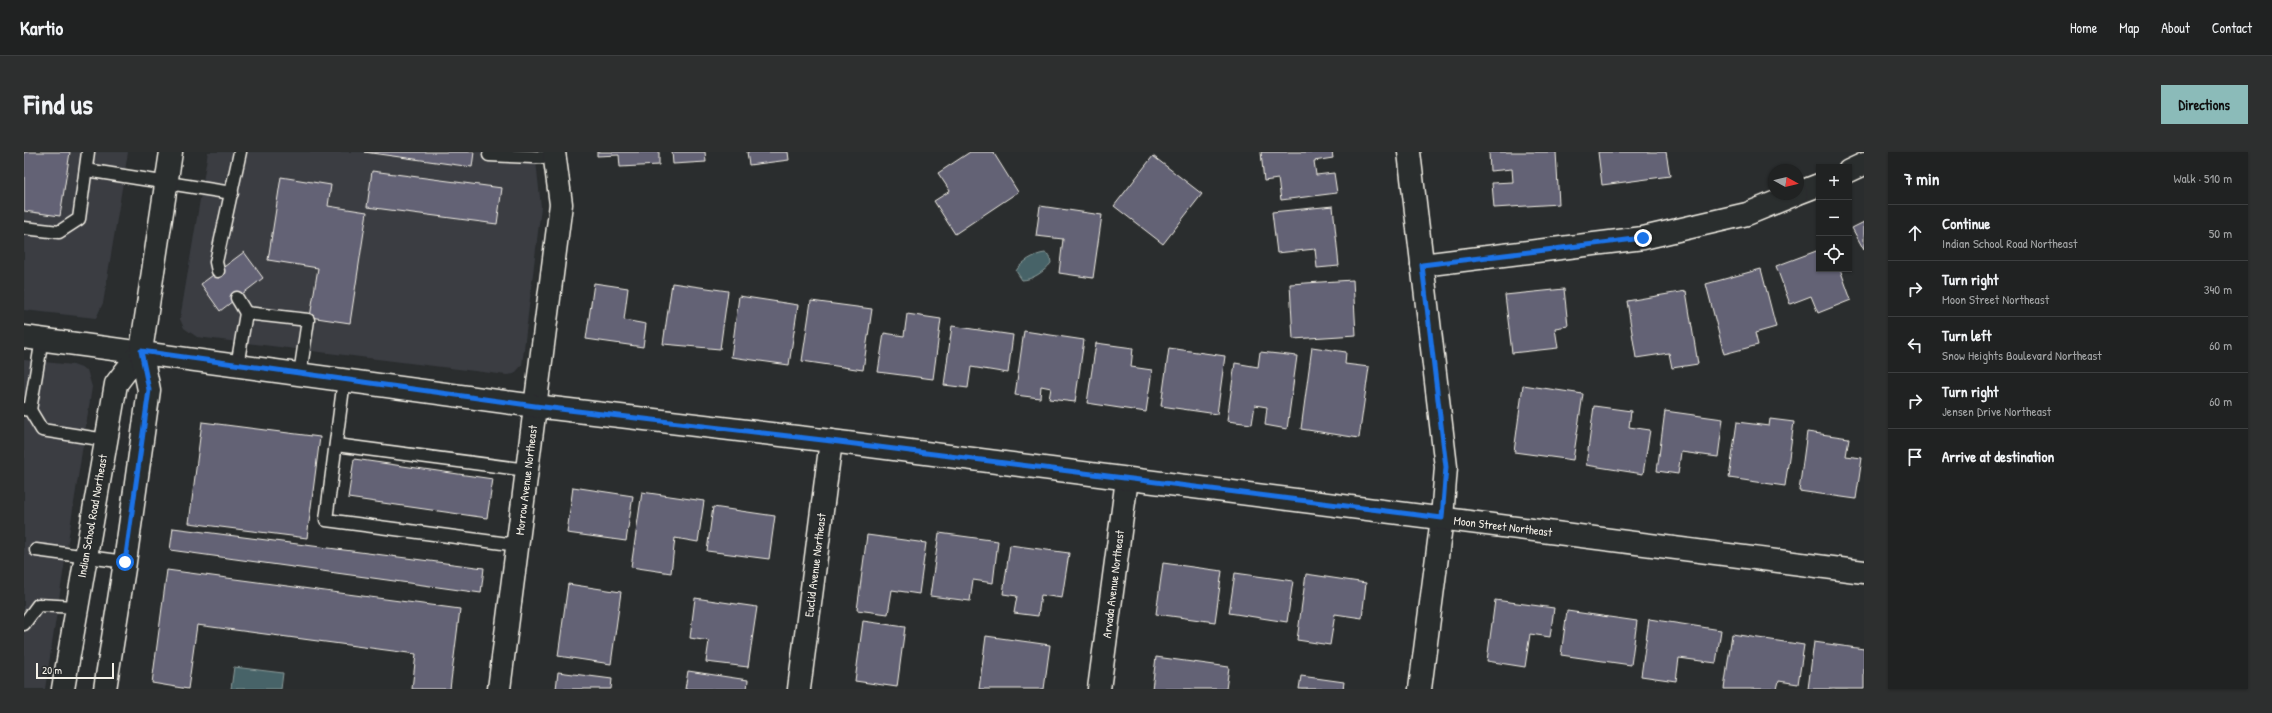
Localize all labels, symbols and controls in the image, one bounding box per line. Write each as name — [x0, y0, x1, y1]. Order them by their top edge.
text: Kartio — [20, 15, 63, 41]
text: Home — [2070, 18, 2097, 37]
text: Map — [2119, 18, 2139, 37]
text: About — [2161, 18, 2190, 37]
text: Contact — [2212, 18, 2252, 37]
text: Find us — [24, 85, 93, 123]
button: Directions — [2161, 85, 2248, 124]
north arrow — [1768, 164, 1804, 200]
map controls — [1816, 164, 1852, 272]
button: + — [1816, 164, 1852, 200]
text: 7 min — [1904, 167, 1939, 190]
text: Walk · 510 m — [2174, 169, 2232, 187]
button: − — [1816, 200, 1852, 236]
text: Continue — [1942, 213, 1990, 234]
icon: ahead — [1904, 222, 1926, 244]
text: 50 m — [2209, 224, 2232, 242]
route end — [1634, 229, 1652, 247]
text: Indian School Road Northeast — [1942, 234, 2077, 252]
button: locate — [1816, 236, 1852, 272]
text: Turn right — [1942, 269, 1998, 290]
icon: right — [1904, 278, 1926, 300]
text: 340 m — [2204, 280, 2232, 298]
text: Moon Street Northeast — [1942, 290, 2049, 308]
text: Turn left — [1942, 325, 1992, 346]
icon: left — [1904, 334, 1926, 356]
text: 60 m — [2209, 336, 2232, 354]
text: Snow Heights Boulevard Northeast — [1942, 346, 2102, 364]
text: Turn right — [1942, 381, 1998, 402]
icon: right — [1904, 390, 1926, 412]
text: 60 m — [2209, 392, 2232, 410]
text: Jensen Drive Northeast — [1942, 402, 2051, 420]
street label: Morrow Avenue Northeast — [511, 423, 541, 536]
icon: arrive — [1904, 446, 1926, 468]
text: Arrive at destination — [1942, 446, 2054, 467]
street label: Indian School Road Northeast — [73, 452, 111, 579]
street label: Euclid Avenue Northeast — [800, 511, 830, 618]
street label: Moon Street Northeast — [1453, 512, 1554, 541]
street label: Arvada Avenue Northeast — [1098, 528, 1128, 639]
route start — [116, 553, 134, 571]
scale bar — [36, 661, 114, 680]
text: 20 m — [42, 663, 62, 677]

